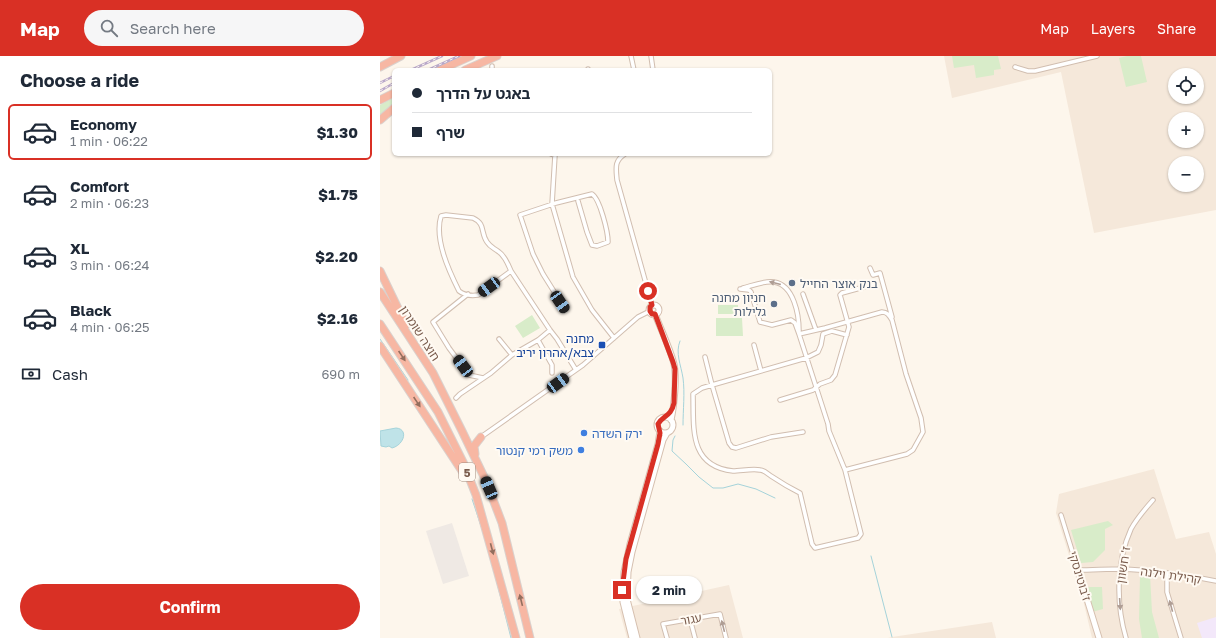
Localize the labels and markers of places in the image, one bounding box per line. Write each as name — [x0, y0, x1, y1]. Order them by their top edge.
place label: בנק אוצר החייל — [800, 276, 878, 291]
marker: בנק אוצר החייל — [787, 278, 797, 288]
place label: חניון מחנה גלילות — [712, 290, 767, 319]
marker: חניון מחנה גלילות — [769, 299, 779, 309]
place label: מחנה צבא/אהרון יריב — [516, 331, 594, 360]
marker: מחנה צבא/אהרון יריב — [597, 340, 607, 350]
place label: ירק השדה — [592, 426, 642, 441]
marker: ירק השדה — [579, 428, 589, 438]
place label: משק רמי קנטור — [496, 443, 573, 458]
marker: משק רמי קנטור — [576, 445, 586, 455]

